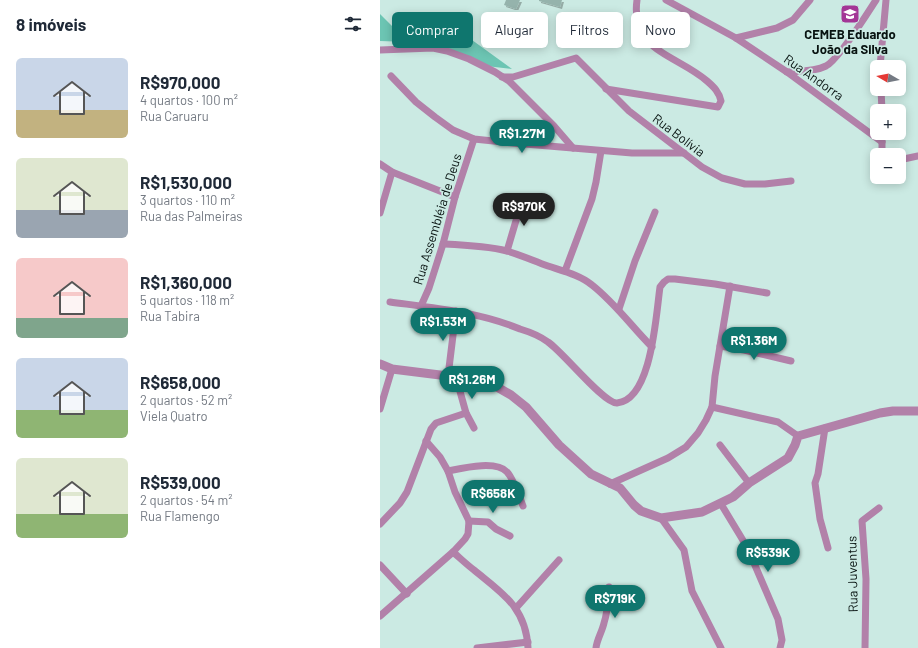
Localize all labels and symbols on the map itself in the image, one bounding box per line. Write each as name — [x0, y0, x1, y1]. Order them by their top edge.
school or university icon: CEMEB Eduardo João da Silva — [839, 3, 861, 25]
place label: CEMEB Eduardo João da Silva — [804, 26, 896, 57]
street label: Rua Andorra — [781, 51, 847, 103]
north arrow — [870, 60, 906, 96]
street label: Rua Bolívia — [650, 110, 708, 160]
pin: R$1.27M — [485, 120, 559, 154]
street label: Rua Assembléia de Deus — [409, 151, 465, 287]
pin: R$970K — [491, 193, 557, 227]
pin: R$1.53M — [406, 308, 480, 342]
pin: R$1.36M — [717, 327, 791, 361]
pin: R$1.26M — [435, 366, 509, 400]
pin: R$658K — [460, 480, 526, 514]
street label: Rua Juventus — [843, 536, 861, 612]
pin: R$539K — [735, 539, 801, 573]
pin: R$719K — [582, 585, 648, 619]

